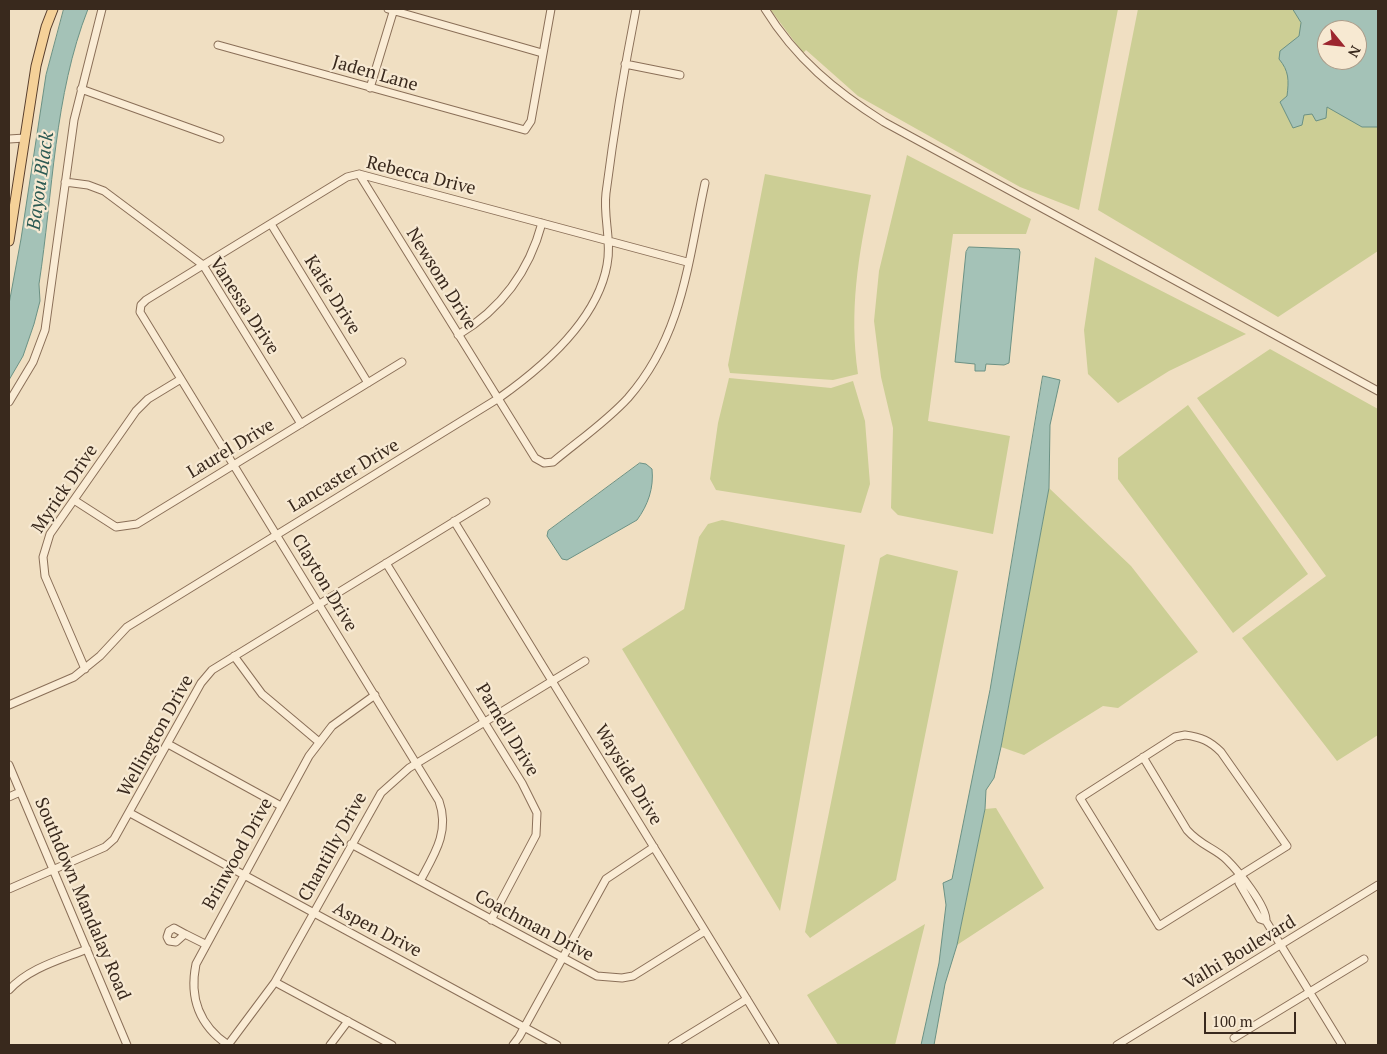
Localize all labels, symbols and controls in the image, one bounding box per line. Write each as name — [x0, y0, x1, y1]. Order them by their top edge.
north arrow — [1317, 20, 1367, 70]
text: N — [1344, 43, 1366, 61]
street label: Jaden Lane — [330, 51, 420, 97]
water label: Bayou Black — [23, 130, 59, 232]
street label: Rebecca Drive — [364, 152, 478, 200]
street label: Newsom Drive — [401, 224, 481, 334]
street label: Katie Drive — [299, 251, 365, 339]
street label: Vanessa Drive — [205, 253, 283, 359]
street label: Laurel Drive — [183, 415, 279, 483]
street label: Lancaster Drive — [285, 435, 403, 517]
street label: Myrick Drive — [28, 441, 102, 537]
street label: Clayton Drive — [286, 530, 362, 636]
street label: Wellington Drive — [114, 671, 198, 801]
street label: Parnell Drive — [471, 680, 543, 780]
street label: Wayside Drive — [590, 721, 666, 829]
street label: Chantilly Drive — [294, 789, 372, 905]
street label: Brinwood Drive — [198, 794, 278, 914]
street label: Southdown Mandalay Road — [30, 795, 134, 1003]
street label: Coachman Drive — [471, 886, 597, 966]
street label: Aspen Drive — [329, 898, 425, 962]
street label: Valhi Boulevard — [1180, 911, 1300, 995]
scale bar — [1207, 1002, 1300, 1034]
text: 100 m — [1212, 1011, 1253, 1031]

